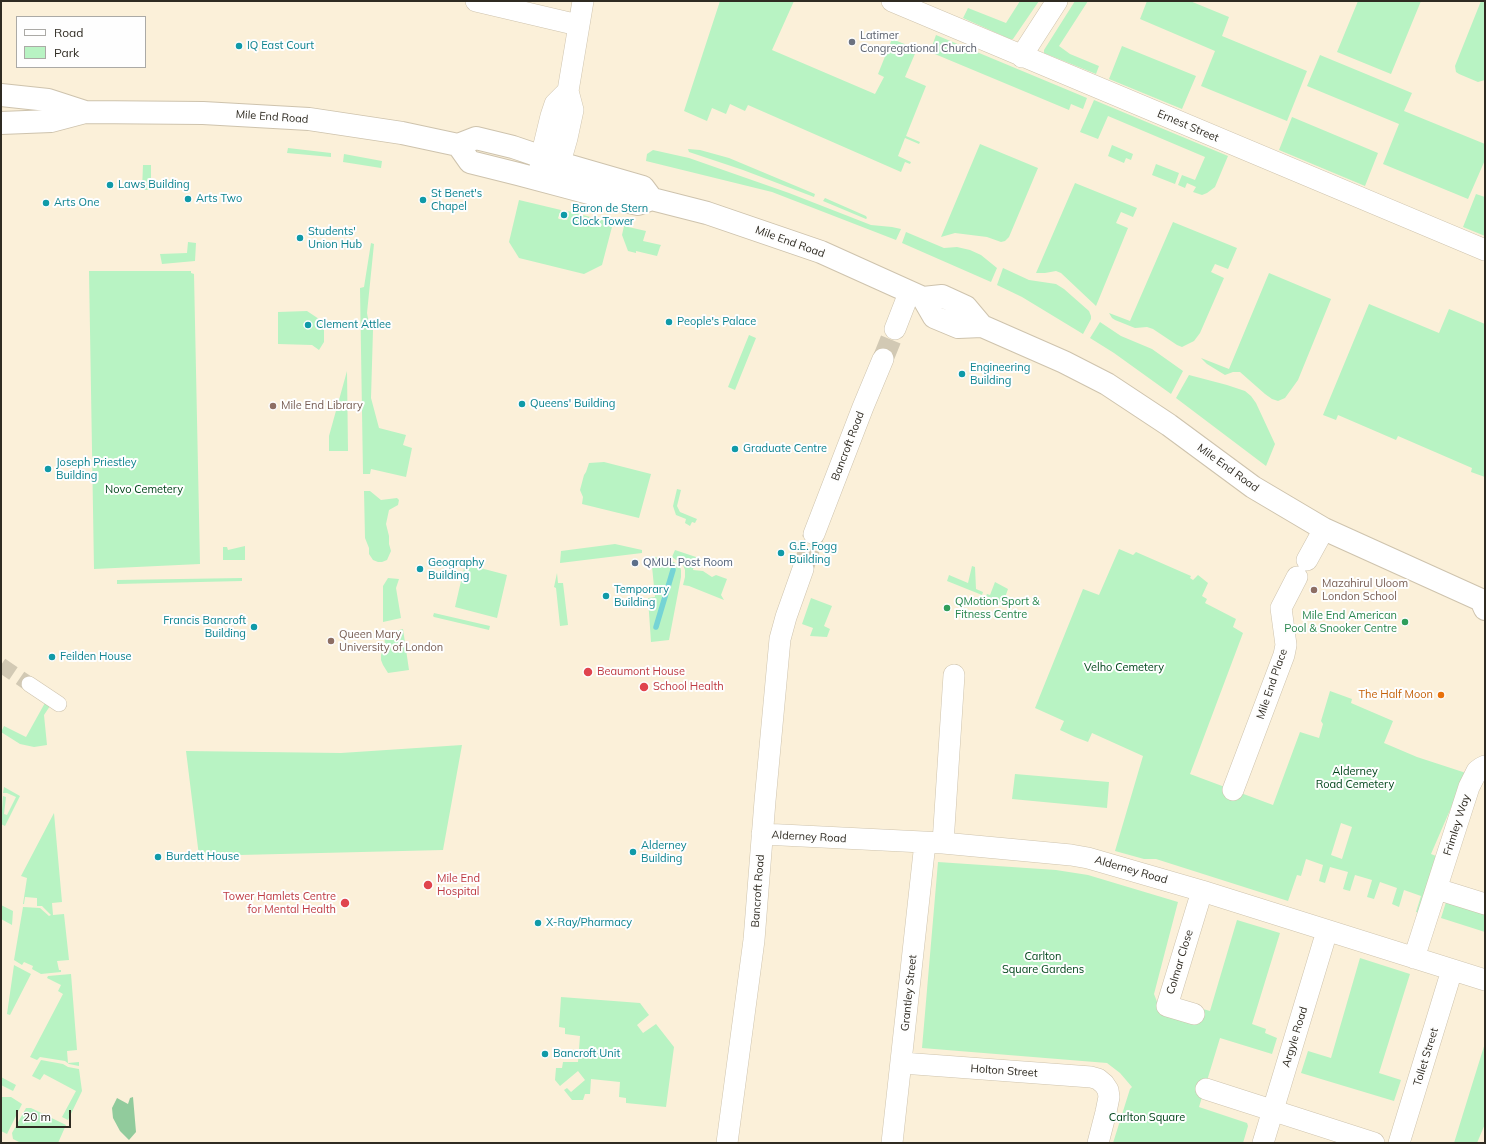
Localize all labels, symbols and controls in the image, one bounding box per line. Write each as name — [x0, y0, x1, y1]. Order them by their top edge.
legend — [16, 16, 146, 68]
text: Road — [54, 25, 83, 40]
place label: Latimer Congregational Church — [860, 29, 977, 55]
marker: Latimer Congregational Church — [847, 37, 857, 47]
place label: IQ East Court — [247, 39, 314, 53]
marker: IQ East Court — [234, 41, 244, 51]
text: Park — [54, 45, 79, 60]
street label: Ernest Street — [1155, 107, 1221, 145]
street label: Mile End Road — [235, 108, 309, 126]
place label: Laws Building — [118, 178, 190, 192]
marker: Laws Building — [105, 180, 115, 190]
place label: St Benet's Chapel — [431, 187, 482, 213]
place label: Arts Two — [196, 192, 242, 206]
marker: Arts Two — [183, 194, 193, 204]
marker: St Benet's Chapel — [418, 195, 428, 205]
place label: Arts One — [54, 196, 99, 210]
marker: Arts One — [41, 198, 51, 208]
place label: Baron de Stern Clock Tower — [572, 202, 648, 228]
marker: Baron de Stern Clock Tower — [559, 210, 569, 220]
street label: Mile End Road — [753, 223, 827, 261]
place label: Students' Union Hub — [308, 225, 362, 251]
marker: Students' Union Hub — [295, 233, 305, 243]
place label: People's Palace — [677, 315, 756, 329]
marker: People's Palace — [664, 317, 674, 327]
place label: Clement Attlee — [316, 318, 391, 332]
marker: Clement Attlee — [303, 320, 313, 330]
place label: Engineering Building — [970, 361, 1030, 387]
marker: Engineering Building — [957, 369, 967, 379]
place label: Queens' Building — [530, 397, 615, 411]
place label: Mile End Library — [281, 399, 363, 413]
marker: Queens' Building — [517, 399, 527, 409]
marker: Mile End Library — [268, 401, 278, 411]
street label: Bancroft Road — [829, 409, 867, 483]
street label: Mile End Road — [1195, 441, 1261, 495]
place label: Graduate Centre — [743, 442, 827, 456]
marker: Graduate Centre — [730, 444, 740, 454]
place label: Joseph Priestley Building — [56, 456, 137, 482]
marker: Joseph Priestley Building — [43, 464, 53, 474]
park label: Novo Cemetery — [105, 483, 183, 497]
place label: G.E. Fogg Building — [789, 540, 837, 566]
marker: G.E. Fogg Building — [776, 548, 786, 558]
place label: Geography Building — [428, 556, 484, 582]
place label: QMUL Post Room — [643, 556, 733, 570]
marker: QMUL Post Room — [630, 558, 640, 568]
marker: Geography Building — [415, 564, 425, 574]
place label: Mazahirul Uloom London School — [1322, 577, 1408, 603]
place label: Temporary Building — [614, 583, 669, 609]
marker: Mazahirul Uloom London School — [1309, 585, 1319, 595]
marker: Temporary Building — [601, 591, 611, 601]
place label: QMotion Sport & Fitness Centre — [955, 595, 1039, 621]
marker: QMotion Sport & Fitness Centre — [942, 603, 952, 613]
place label: Mile End American Pool & Snooker Centre — [1284, 609, 1397, 635]
place label: Francis Bancroft Building — [163, 614, 246, 640]
marker: Mile End American Pool & Snooker Centre — [1400, 617, 1410, 627]
marker: Francis Bancroft Building — [249, 622, 259, 632]
place label: Queen Mary University of London — [339, 628, 443, 654]
marker: Queen Mary University of London — [326, 636, 336, 646]
street label: Mile End Place — [1254, 647, 1290, 721]
place label: Feilden House — [60, 650, 132, 664]
marker: Feilden House — [47, 652, 57, 662]
park label: Velho Cemetery — [1084, 661, 1164, 675]
place label: Beaumont House — [597, 665, 685, 679]
marker: Beaumont House — [582, 666, 594, 678]
place label: School Health — [653, 680, 724, 694]
marker: School Health — [638, 681, 650, 693]
place label: The Half Moon — [1358, 688, 1433, 702]
marker: The Half Moon — [1436, 690, 1446, 700]
park label: Alderney Road Cemetery — [1316, 765, 1394, 791]
street label: Frimley Way — [1441, 793, 1473, 857]
street label: Alderney Road — [771, 828, 847, 846]
place label: Alderney Building — [641, 839, 686, 865]
marker: Alderney Building — [628, 847, 638, 857]
place label: Burdett House — [166, 850, 239, 864]
marker: Burdett House — [153, 852, 163, 862]
street label: Alderney Road — [1093, 853, 1169, 887]
street label: Bancroft Road — [749, 854, 767, 928]
place label: Mile End Hospital — [437, 872, 480, 898]
marker: Mile End Hospital — [422, 879, 434, 891]
place label: Tower Hamlets Centre for Mental Health — [223, 890, 336, 916]
marker: Tower Hamlets Centre for Mental Health — [339, 897, 351, 909]
place label: X-Ray/Pharmacy — [546, 916, 632, 930]
marker: X-Ray/Pharmacy — [533, 918, 543, 928]
street label: Colmar Close — [1164, 928, 1196, 996]
park label: Carlton Square Gardens — [1002, 950, 1084, 976]
street label: Grantley Street — [898, 954, 920, 1032]
street label: Argyle Road — [1279, 1005, 1311, 1069]
street label: Tollet Street — [1411, 1026, 1441, 1088]
place label: Bancroft Unit — [553, 1047, 620, 1061]
marker: Bancroft Unit — [540, 1049, 550, 1059]
street label: Holton Street — [970, 1062, 1038, 1080]
scale bar — [18, 1102, 73, 1128]
text: 20 m — [23, 1109, 51, 1124]
park label: Carlton Square — [1109, 1111, 1185, 1125]

